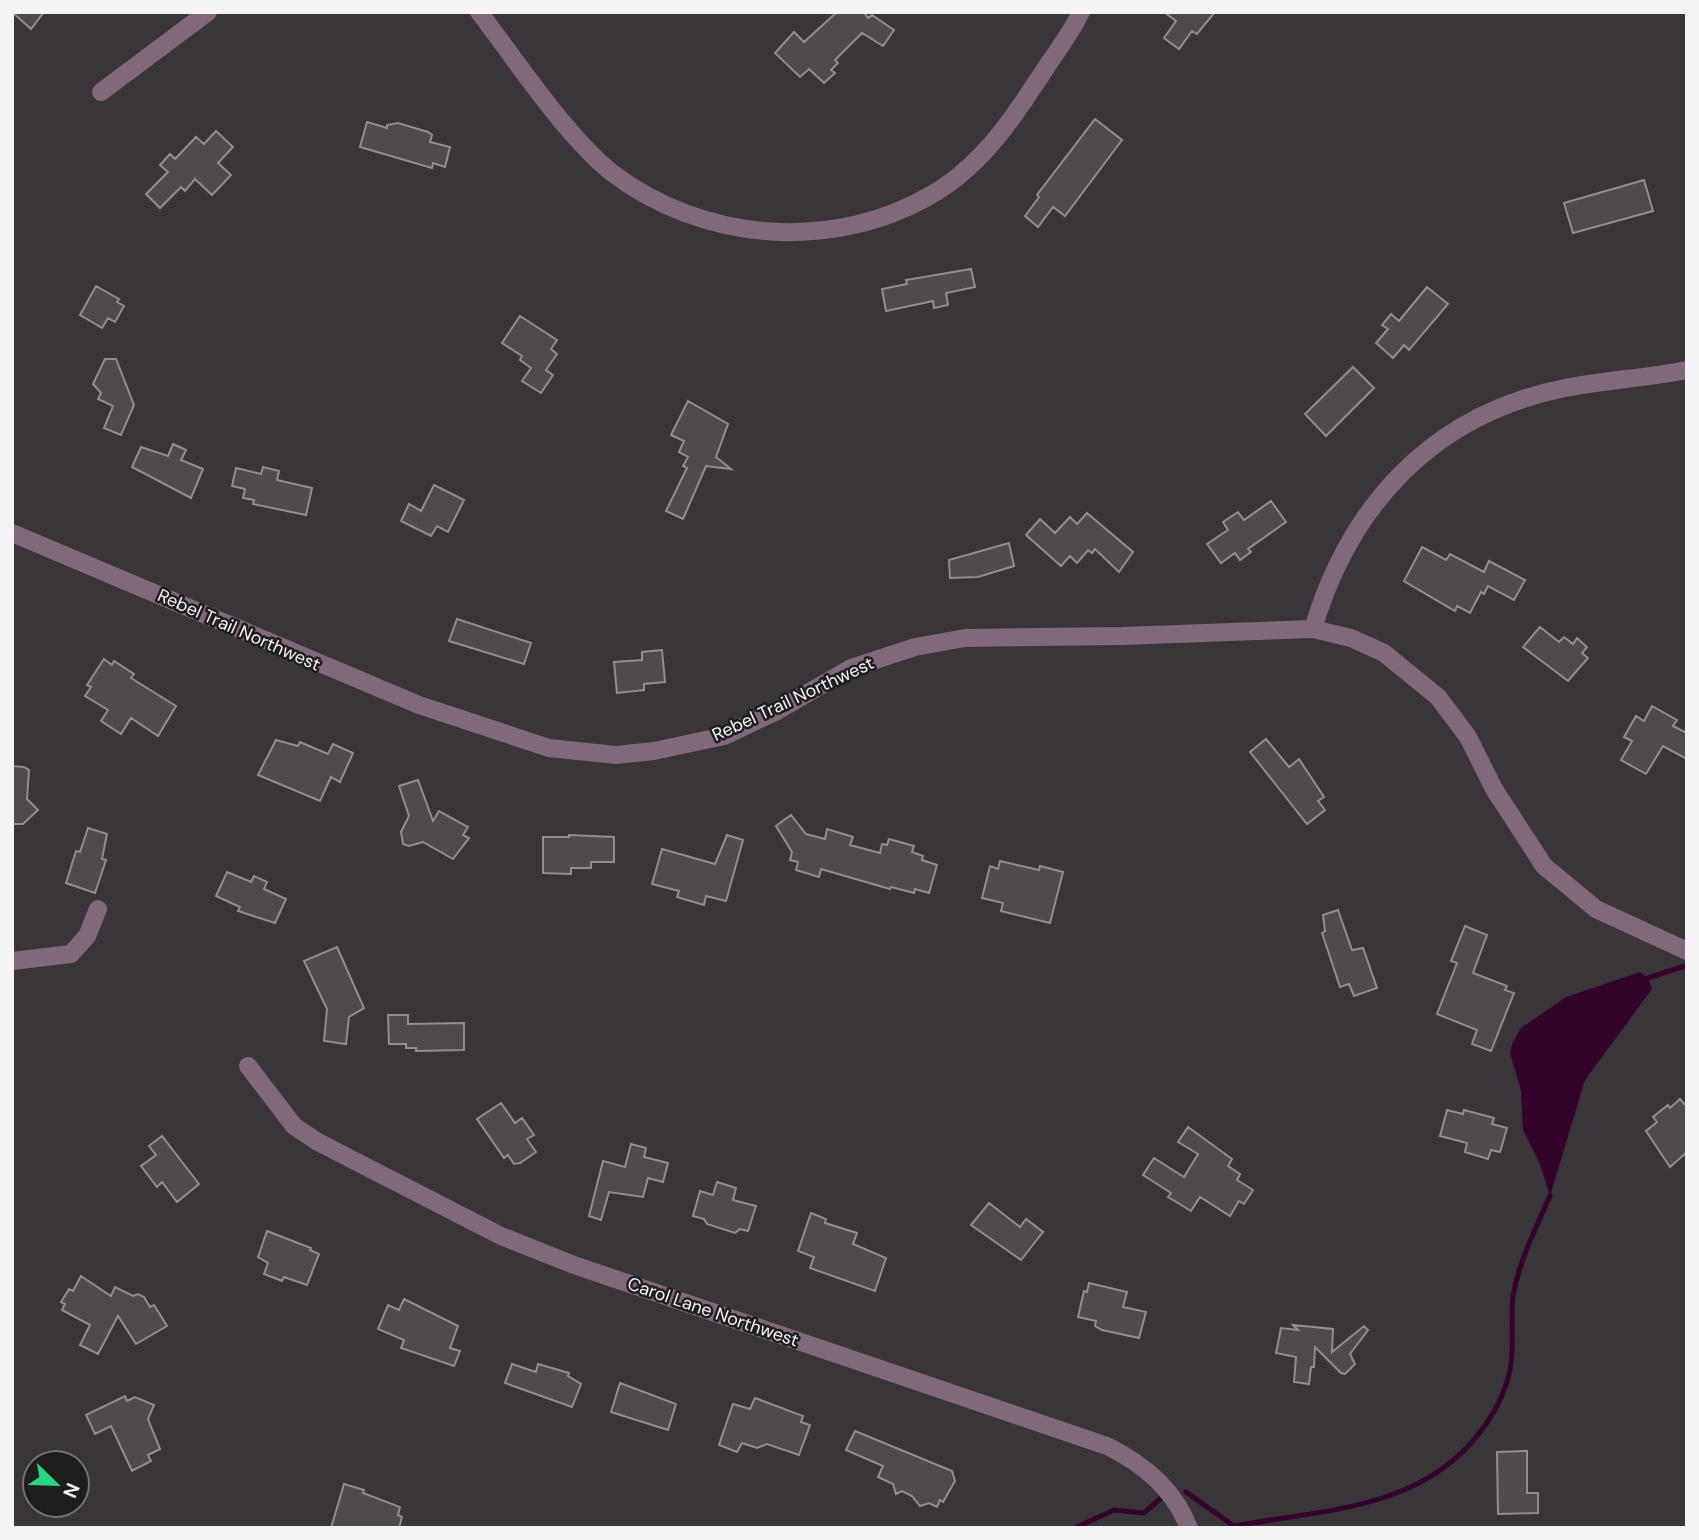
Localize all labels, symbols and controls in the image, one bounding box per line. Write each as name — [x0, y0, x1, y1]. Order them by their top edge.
street label: Rebel Trail Northwest — [154, 583, 324, 677]
street label: Rebel Trail Northwest — [708, 651, 878, 747]
street label: Carol Lane Northwest — [624, 1271, 802, 1353]
north arrow — [21, 1449, 91, 1519]
text: N — [57, 1479, 85, 1502]

